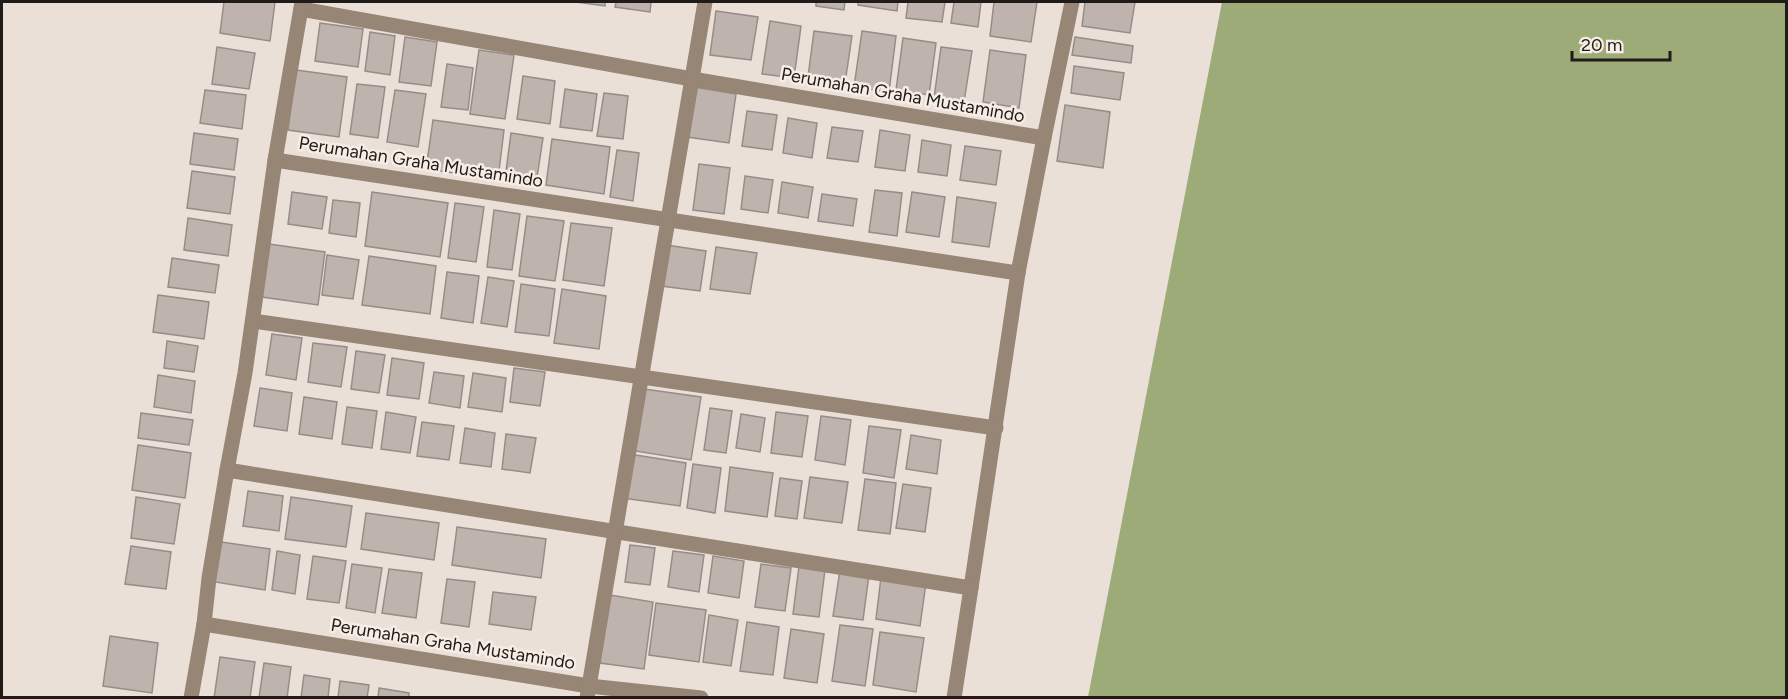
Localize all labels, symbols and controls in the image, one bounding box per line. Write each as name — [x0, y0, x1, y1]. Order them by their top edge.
scale bar — [1572, 24, 1670, 62]
text: 20 m — [1581, 34, 1622, 56]
street label: Perumahan Graha Mustamindo — [779, 63, 1027, 127]
street label: Perumahan Graha Mustamindo — [297, 132, 545, 192]
street label: Perumahan Graha Mustamindo — [329, 614, 577, 674]

